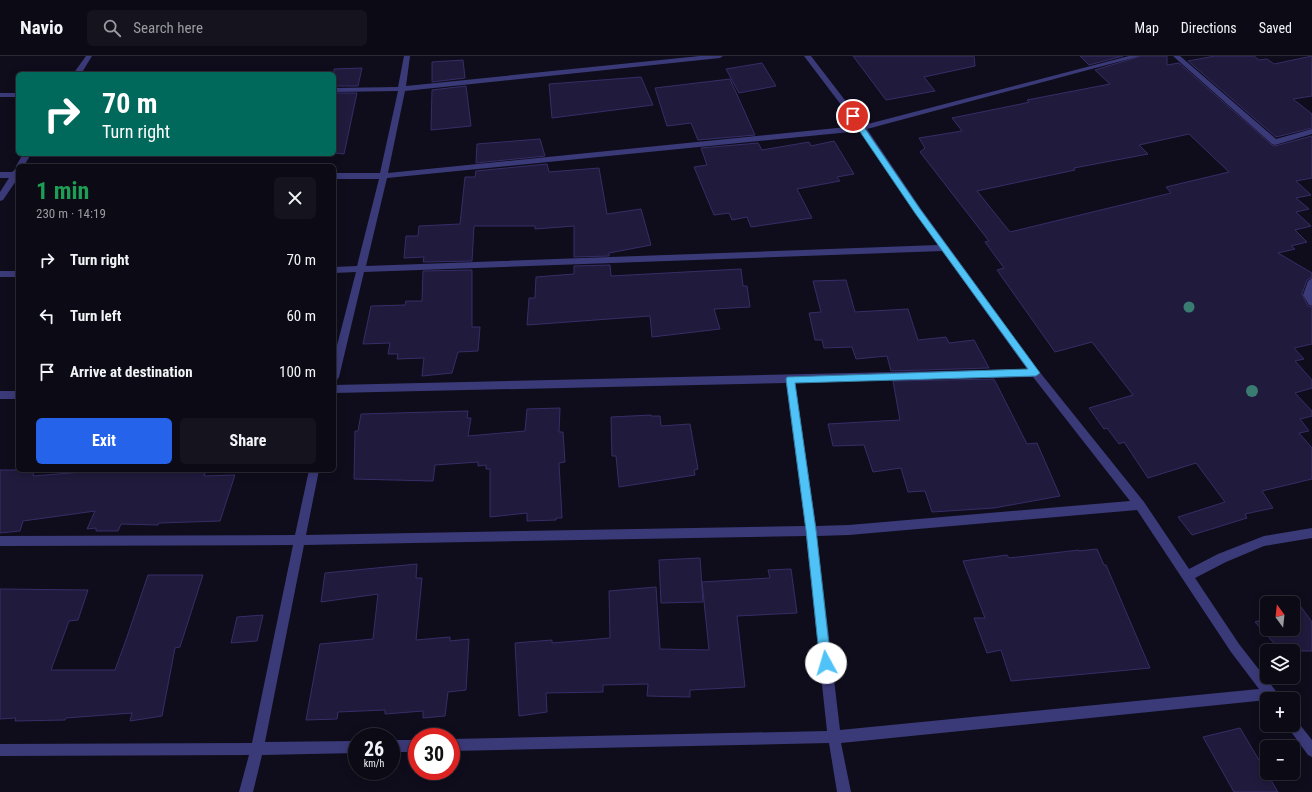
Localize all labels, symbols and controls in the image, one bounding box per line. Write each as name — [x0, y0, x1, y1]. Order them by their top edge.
search box — [87, 10, 367, 46]
text: Navio — [20, 16, 63, 39]
icon: search — [101, 17, 123, 39]
text: Search here — [133, 19, 203, 37]
text: Map — [1135, 20, 1159, 36]
text: Directions — [1181, 20, 1237, 36]
text: Saved — [1259, 20, 1292, 36]
text: 70 m — [102, 87, 158, 120]
icon: right — [36, 88, 88, 140]
pin — [836, 99, 870, 133]
icon: arrive — [842, 105, 864, 127]
text: Turn right — [102, 121, 170, 142]
text: 1 min — [36, 177, 89, 205]
button: close — [274, 177, 316, 219]
text: 230 m · 14:19 — [36, 206, 106, 221]
icon: right — [36, 249, 58, 271]
text: Turn right — [70, 251, 129, 269]
text: 70 m — [286, 251, 316, 269]
icon: left — [36, 305, 58, 327]
text: Turn left — [70, 307, 121, 325]
text: 60 m — [286, 307, 316, 325]
icon: arrive — [36, 361, 58, 383]
text: Arrive at destination — [70, 363, 193, 381]
text: 100 m — [279, 363, 316, 381]
button: Exit — [36, 418, 172, 464]
button: Share — [180, 418, 316, 464]
north arrow — [1260, 596, 1300, 636]
map controls — [1260, 596, 1300, 780]
position arrow — [805, 642, 847, 684]
button: layers — [1260, 644, 1300, 684]
button: + — [1260, 692, 1300, 732]
speed limit sign: 30 — [408, 728, 460, 780]
text: 26 — [364, 737, 384, 761]
button: − — [1260, 740, 1300, 780]
text: km/h — [364, 758, 384, 769]

